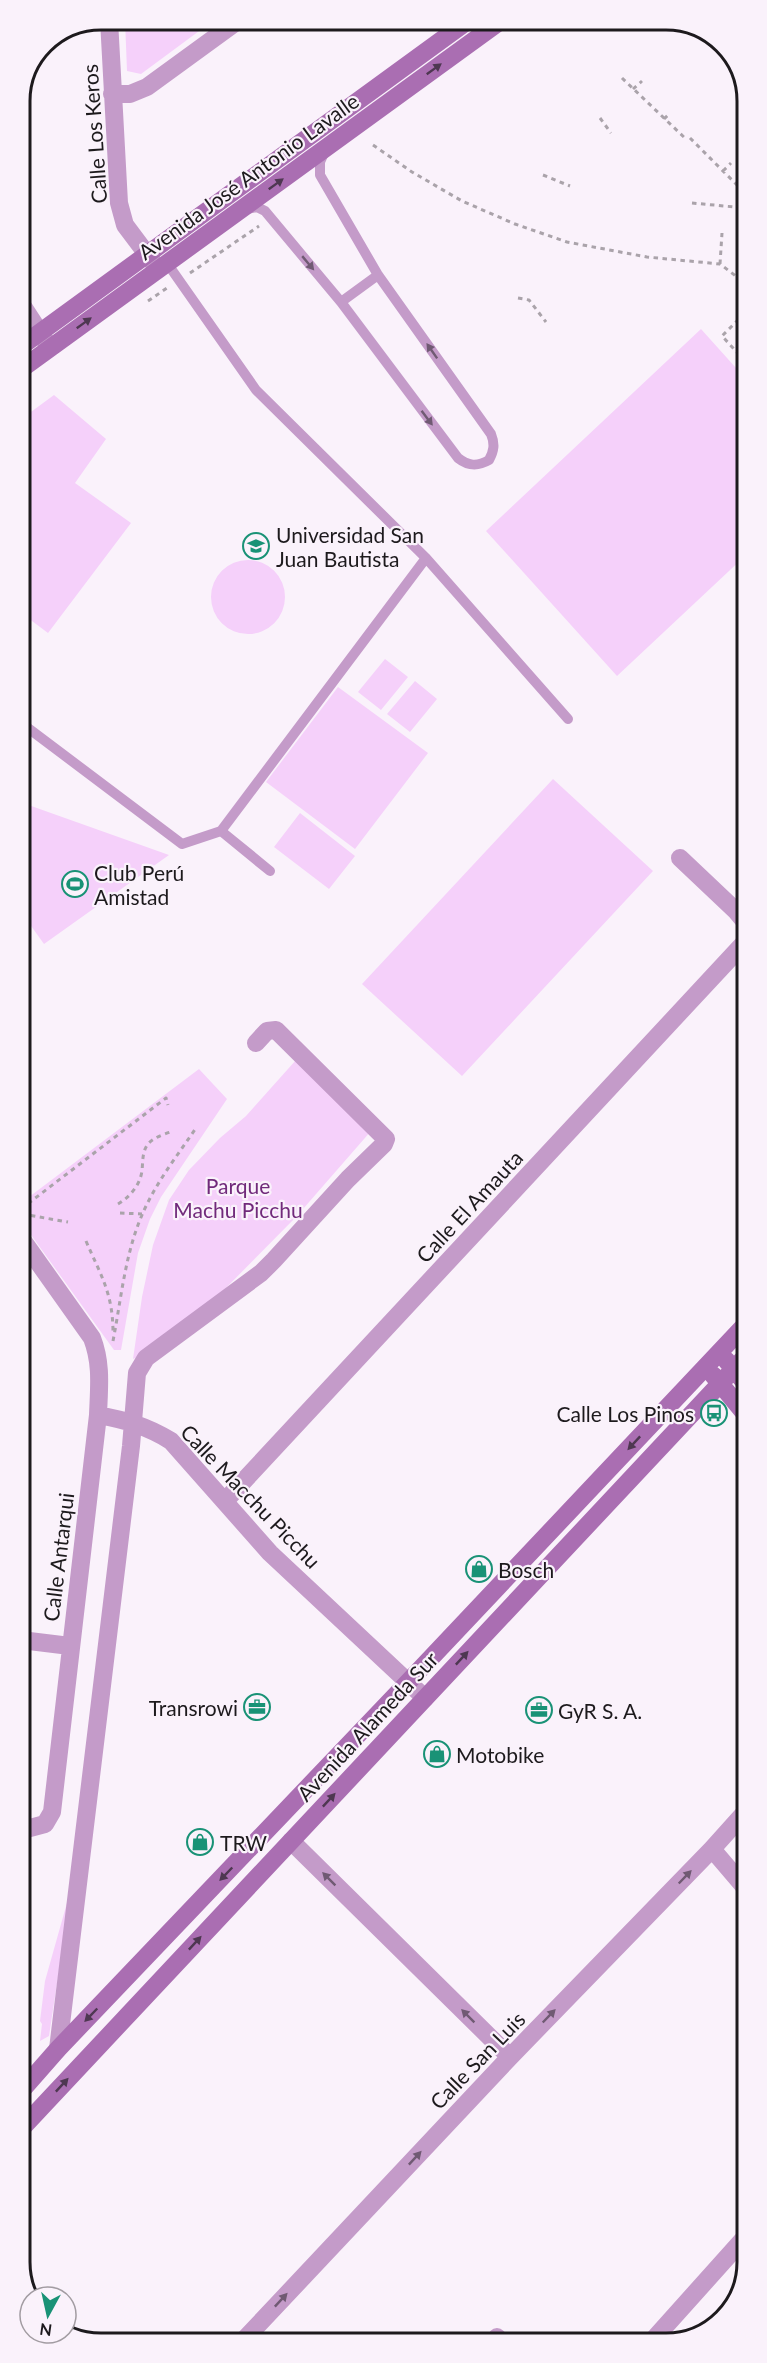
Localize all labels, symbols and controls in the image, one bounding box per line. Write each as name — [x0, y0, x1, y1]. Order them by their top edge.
street label: Calle Los Keros — [77, 63, 111, 205]
one-way arrow — [426, 63, 442, 75]
street label: Avenida José Antonio Lavalle — [133, 88, 363, 264]
one-way arrow — [268, 178, 284, 190]
one-way arrow — [302, 255, 315, 271]
one-way arrow — [76, 317, 92, 329]
one-way arrow — [426, 343, 438, 359]
one-way arrow — [421, 409, 433, 425]
place label: Universidad San Juan Bautista — [276, 522, 424, 571]
school or university icon: Universidad San Juan Bautista — [241, 531, 271, 561]
place label: Club Perú Amistad — [94, 860, 184, 909]
sports icon: Club Perú Amistad — [60, 869, 90, 899]
street label: Calle El Amauta — [411, 1145, 527, 1267]
park label: Parque Machu Picchu — [173, 1173, 303, 1222]
bus stop icon: Calle Los Pinos — [699, 1398, 729, 1428]
place label: Calle Los Pinos — [556, 1401, 694, 1426]
street label: Calle Macchu Picchu — [176, 1419, 326, 1573]
one-way arrow — [628, 1435, 642, 1449]
street label: Calle Antarqui — [38, 1491, 78, 1623]
shop icon: Bosch — [464, 1554, 494, 1584]
place label: Bosch — [498, 1557, 554, 1582]
street label: Avenida Alameda Sur — [291, 1646, 443, 1806]
one-way arrow — [455, 1651, 469, 1666]
office icon: Transrowi — [242, 1692, 272, 1722]
place label: Transrowi — [149, 1695, 238, 1720]
office icon: GyR S. A. — [524, 1695, 554, 1725]
place label: GyR S. A. — [558, 1698, 642, 1723]
shop icon: Motobike — [422, 1739, 452, 1769]
place label: Motobike — [456, 1742, 544, 1767]
one-way arrow — [321, 1794, 335, 1808]
shop icon: TRW — [185, 1827, 215, 1857]
place label: TRW — [220, 1830, 267, 1855]
one-way arrow — [219, 1866, 233, 1880]
one-way arrow — [678, 1869, 692, 1884]
one-way arrow — [323, 1872, 337, 1886]
one-way arrow — [188, 1935, 202, 1950]
street label: Calle San Luis — [424, 2006, 530, 2114]
one-way arrow — [84, 2007, 98, 2022]
one-way arrow — [462, 2009, 476, 2023]
one-way arrow — [542, 2009, 556, 2024]
one-way arrow — [55, 2078, 68, 2093]
one-way arrow — [408, 2150, 422, 2165]
north arrow — [18, 2285, 78, 2345]
one-way arrow — [274, 2293, 288, 2307]
text: N — [38, 2320, 53, 2341]

